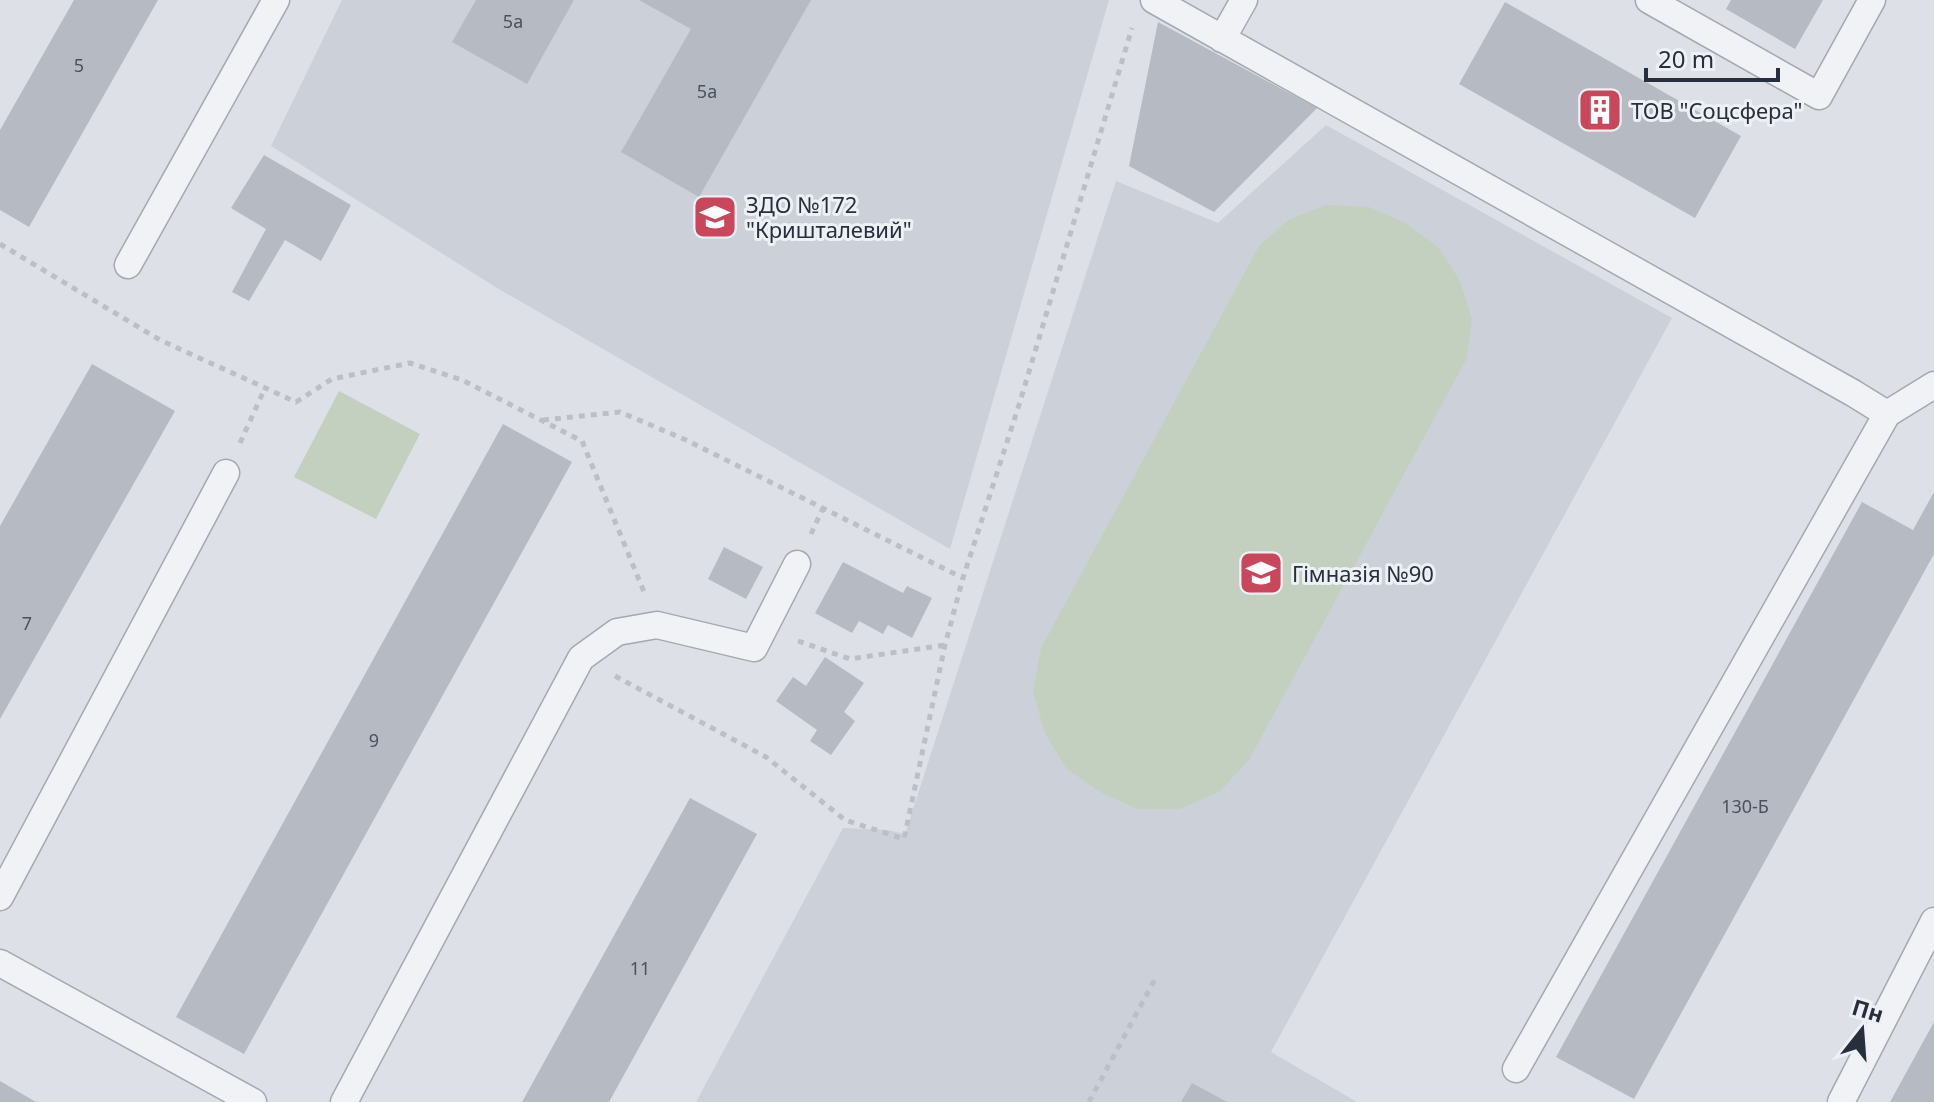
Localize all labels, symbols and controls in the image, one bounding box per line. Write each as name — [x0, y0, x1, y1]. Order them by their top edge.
house number: 5а — [503, 9, 523, 33]
scale bar — [1646, 32, 1778, 82]
text: 20 m — [1658, 42, 1714, 75]
house number: 5 — [74, 53, 84, 77]
house number: 5а — [697, 79, 717, 103]
building icon: ТОВ "Соцсфера" — [1576, 86, 1624, 134]
place label: ТОВ "Соцсфера" — [1631, 95, 1802, 125]
place label: ЗДО №172 "Кришталевий" — [746, 189, 912, 244]
school or university icon: ЗДО №172 "Кришталевий" — [691, 193, 739, 241]
school or university icon: Гімназія №90 — [1237, 549, 1285, 597]
place label: Гімназія №90 — [1292, 558, 1434, 588]
house number: 7 — [22, 611, 32, 635]
house number: 9 — [369, 728, 379, 752]
house number: 130-Б — [1721, 794, 1769, 818]
house number: 11 — [630, 956, 650, 980]
north arrow — [1822, 990, 1902, 1070]
text: Пн — [1849, 991, 1887, 1029]

